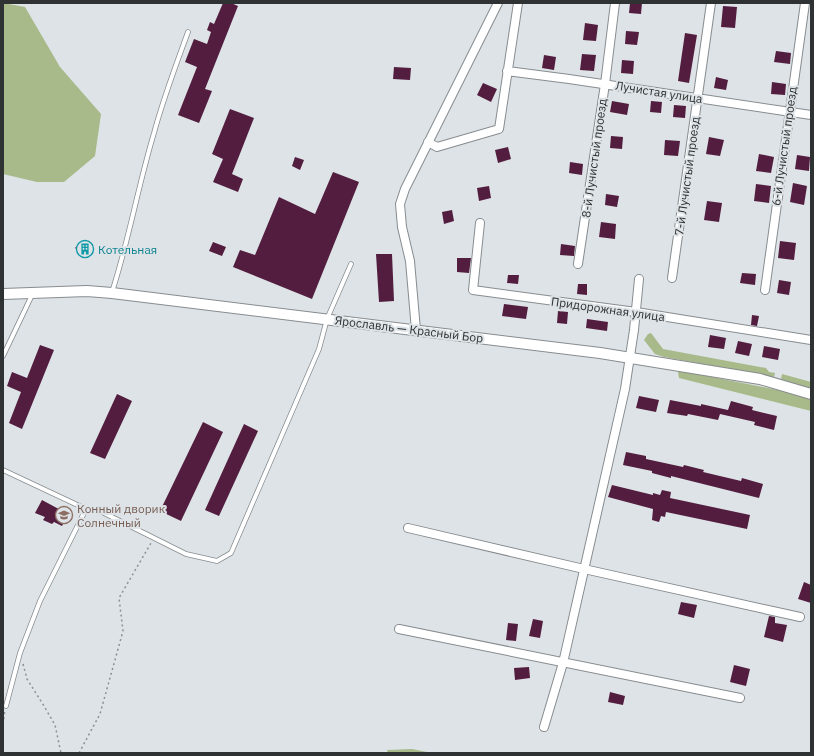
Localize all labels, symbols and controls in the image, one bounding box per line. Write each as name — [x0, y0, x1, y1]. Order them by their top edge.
street label: Лучистая улица — [614, 78, 704, 106]
street label: 6-й Лучистый проезд — [768, 85, 800, 207]
street label: 8-й Лучистый проезд — [578, 97, 610, 219]
street label: 7-й Лучистый проезд — [671, 115, 703, 237]
building icon: Котельная — [75, 239, 95, 259]
place label: Котельная — [98, 242, 157, 257]
street label: Придорожная улица — [550, 294, 667, 325]
street label: Ярославль — Красный Бор — [334, 312, 484, 346]
place label: Конный дворик Солнечный — [77, 501, 166, 530]
school or university icon: Конный дворик Солнечный — [54, 505, 74, 525]

